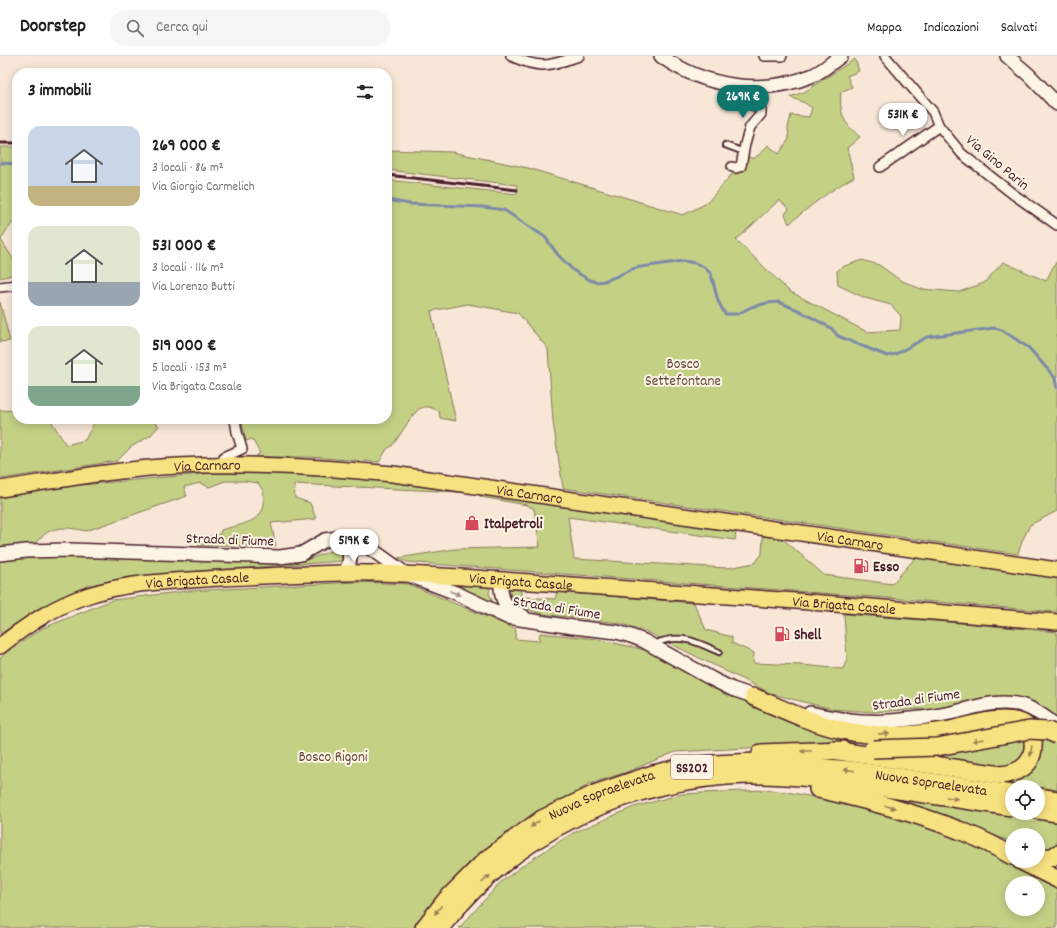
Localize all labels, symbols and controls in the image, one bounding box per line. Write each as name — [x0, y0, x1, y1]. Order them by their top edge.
search box — [110, 10, 390, 46]
text: Doorstep — [20, 14, 86, 41]
icon: search — [124, 17, 146, 39]
text: Cerca qui — [156, 17, 208, 39]
text: Mappa — [867, 18, 902, 38]
text: Indicazioni — [924, 18, 979, 38]
text: Salvati — [1001, 18, 1037, 38]
text: 3 immobili — [28, 80, 91, 104]
icon: filters — [354, 81, 376, 103]
pin: 269K € — [710, 85, 776, 119]
text: 269K € — [726, 88, 760, 107]
pin: 531K € — [870, 103, 936, 137]
text: 531K € — [888, 106, 918, 125]
street label: Via Gino Parin — [960, 130, 1033, 197]
text: 269 000 € — [152, 135, 221, 159]
icon: home — [60, 142, 108, 190]
text: 3 locali · 86 m² — [152, 159, 224, 178]
text: Via Giorgio Carmelich — [152, 178, 255, 197]
text: 531 000 € — [152, 235, 216, 259]
icon: home — [60, 242, 108, 290]
text: 3 locali · 116 m² — [152, 259, 224, 278]
text: Via Lorenzo Butti — [152, 278, 235, 297]
text: 519 000 € — [152, 335, 216, 359]
icon: home — [60, 342, 108, 390]
park label: Bosco Settefontane — [645, 354, 721, 393]
text: 5 locali · 153 m² — [152, 359, 227, 378]
text: Via Brigata Casale — [152, 378, 242, 397]
street label: Via Carnaro — [174, 456, 241, 479]
street label: Via Carnaro — [495, 480, 564, 511]
shop icon: Italpetroli — [463, 514, 481, 532]
place label: Italpetroli — [484, 514, 543, 536]
street label: Via Carnaro — [815, 526, 885, 558]
street label: Strada di Fiume — [185, 528, 275, 554]
pin: 519K € — [321, 529, 387, 563]
text: 519K € — [338, 532, 370, 551]
fuel station icon: Esso — [852, 557, 870, 575]
place label: Esso — [873, 557, 899, 579]
street label: Via Brigata Casale — [145, 568, 250, 596]
street label: Via Brigata Casale — [468, 569, 574, 598]
one-way arrow — [450, 590, 462, 596]
street label: Strada di Fiume — [511, 591, 602, 627]
street label: Via Brigata Casale — [792, 592, 897, 622]
fuel station icon: Shell — [773, 625, 791, 643]
place label: Shell — [794, 625, 822, 647]
street label: Strada di Fiume — [871, 684, 962, 718]
one-way arrow — [878, 731, 891, 737]
one-way arrow — [972, 737, 984, 743]
one-way arrow — [1028, 745, 1034, 757]
park label: Bosco Rigoni — [298, 747, 368, 769]
one-way arrow — [800, 747, 812, 754]
road number: SS202 — [671, 755, 713, 779]
street label: Nuova Sopraelevata — [545, 765, 659, 827]
street label: Nuova Sopraelevata — [873, 765, 989, 803]
one-way arrow — [843, 767, 855, 773]
map controls — [1005, 780, 1045, 916]
button: locate — [1005, 780, 1045, 820]
one-way arrow — [946, 795, 958, 801]
one-way arrow — [885, 804, 897, 810]
one-way arrow — [529, 820, 540, 828]
button: + — [1005, 828, 1045, 868]
one-way arrow — [480, 874, 491, 883]
button: − — [1005, 876, 1045, 916]
one-way arrow — [433, 904, 442, 915]

